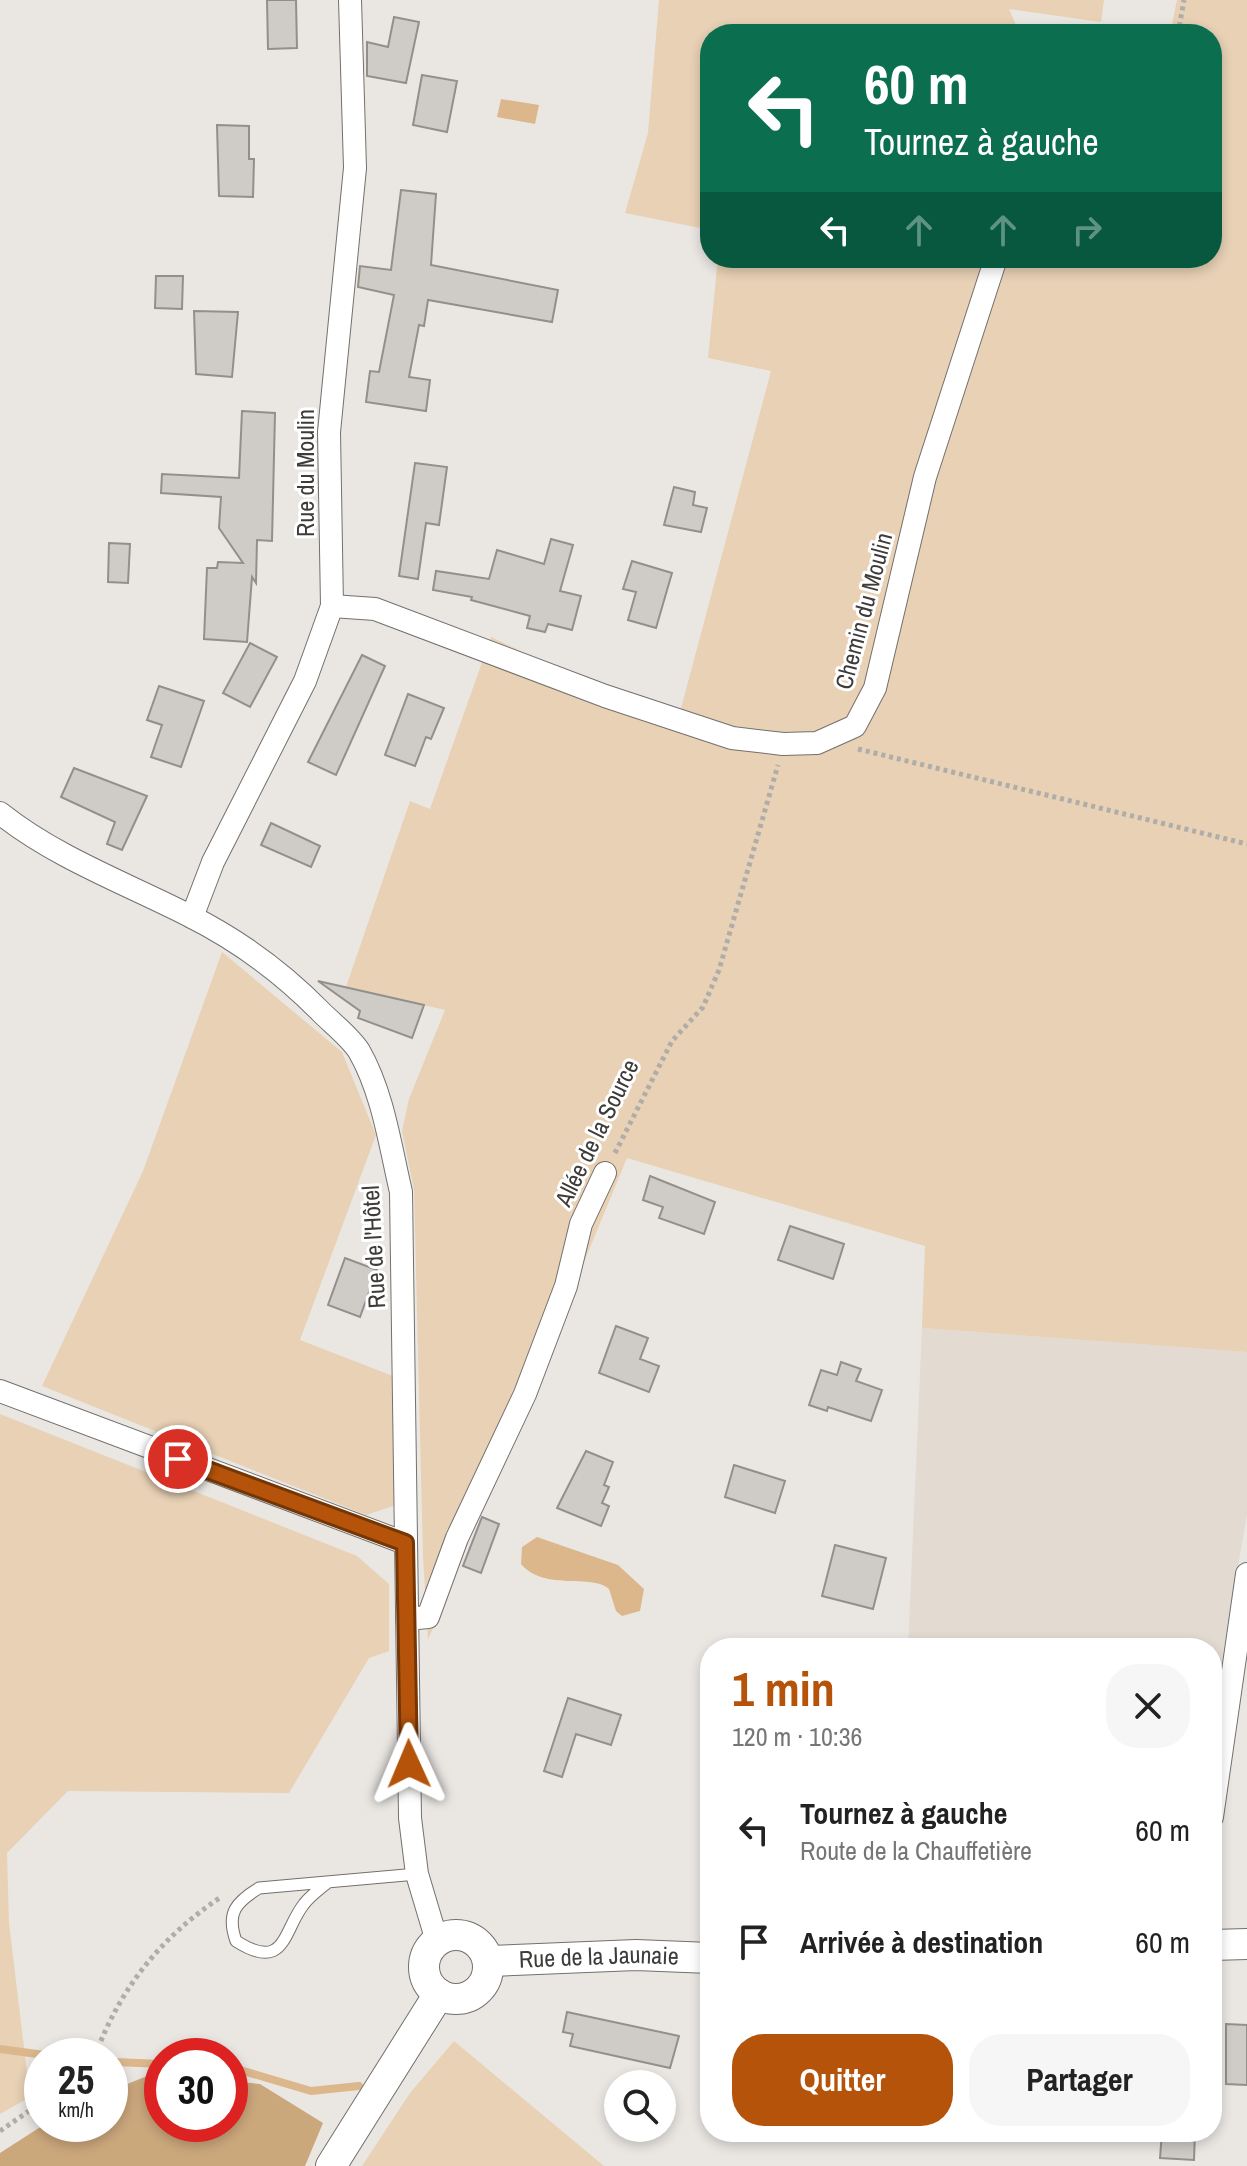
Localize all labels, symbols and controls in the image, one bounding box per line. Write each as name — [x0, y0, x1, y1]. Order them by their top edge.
text: 60 m — [864, 46, 969, 121]
icon: left — [732, 56, 836, 160]
text: Tournez à gauche — [864, 118, 1099, 166]
icon: left — [813, 208, 857, 252]
icon: ahead — [897, 208, 941, 252]
icon: ahead — [981, 208, 1025, 252]
icon: right — [1065, 208, 1109, 252]
street label: Rue du Moulin — [289, 409, 321, 537]
street label: Chemin du Moulin — [827, 529, 899, 693]
street label: Allée de la Source — [546, 1054, 645, 1212]
street label: Rue de l'Hôtel — [354, 1185, 392, 1309]
pin — [144, 1425, 212, 1493]
icon: arrive — [156, 1437, 200, 1481]
text: 1 min — [732, 1656, 835, 1721]
button: close — [1106, 1664, 1190, 1748]
text: 120 m · 10:36 — [732, 1719, 862, 1754]
position arrow — [367, 1722, 451, 1806]
text: Tournez à gauche — [800, 1793, 1007, 1833]
icon: left — [732, 1808, 776, 1852]
text: 60 m — [1135, 1810, 1190, 1850]
text: Route de la Chauffetière — [800, 1833, 1032, 1868]
icon: arrive — [732, 1920, 776, 1964]
text: Arrivée à destination — [800, 1922, 1043, 1962]
text: 60 m — [1135, 1922, 1190, 1962]
street label: Rue de la Jaunaie — [518, 1938, 679, 1975]
button: Quitter — [732, 2034, 953, 2126]
button: Partager — [969, 2034, 1190, 2126]
speed limit sign: 30 — [144, 2038, 248, 2142]
text: 25 — [58, 2053, 94, 2106]
map controls — [604, 2070, 676, 2142]
button: search — [604, 2070, 676, 2142]
text: km/h — [58, 2096, 94, 2123]

